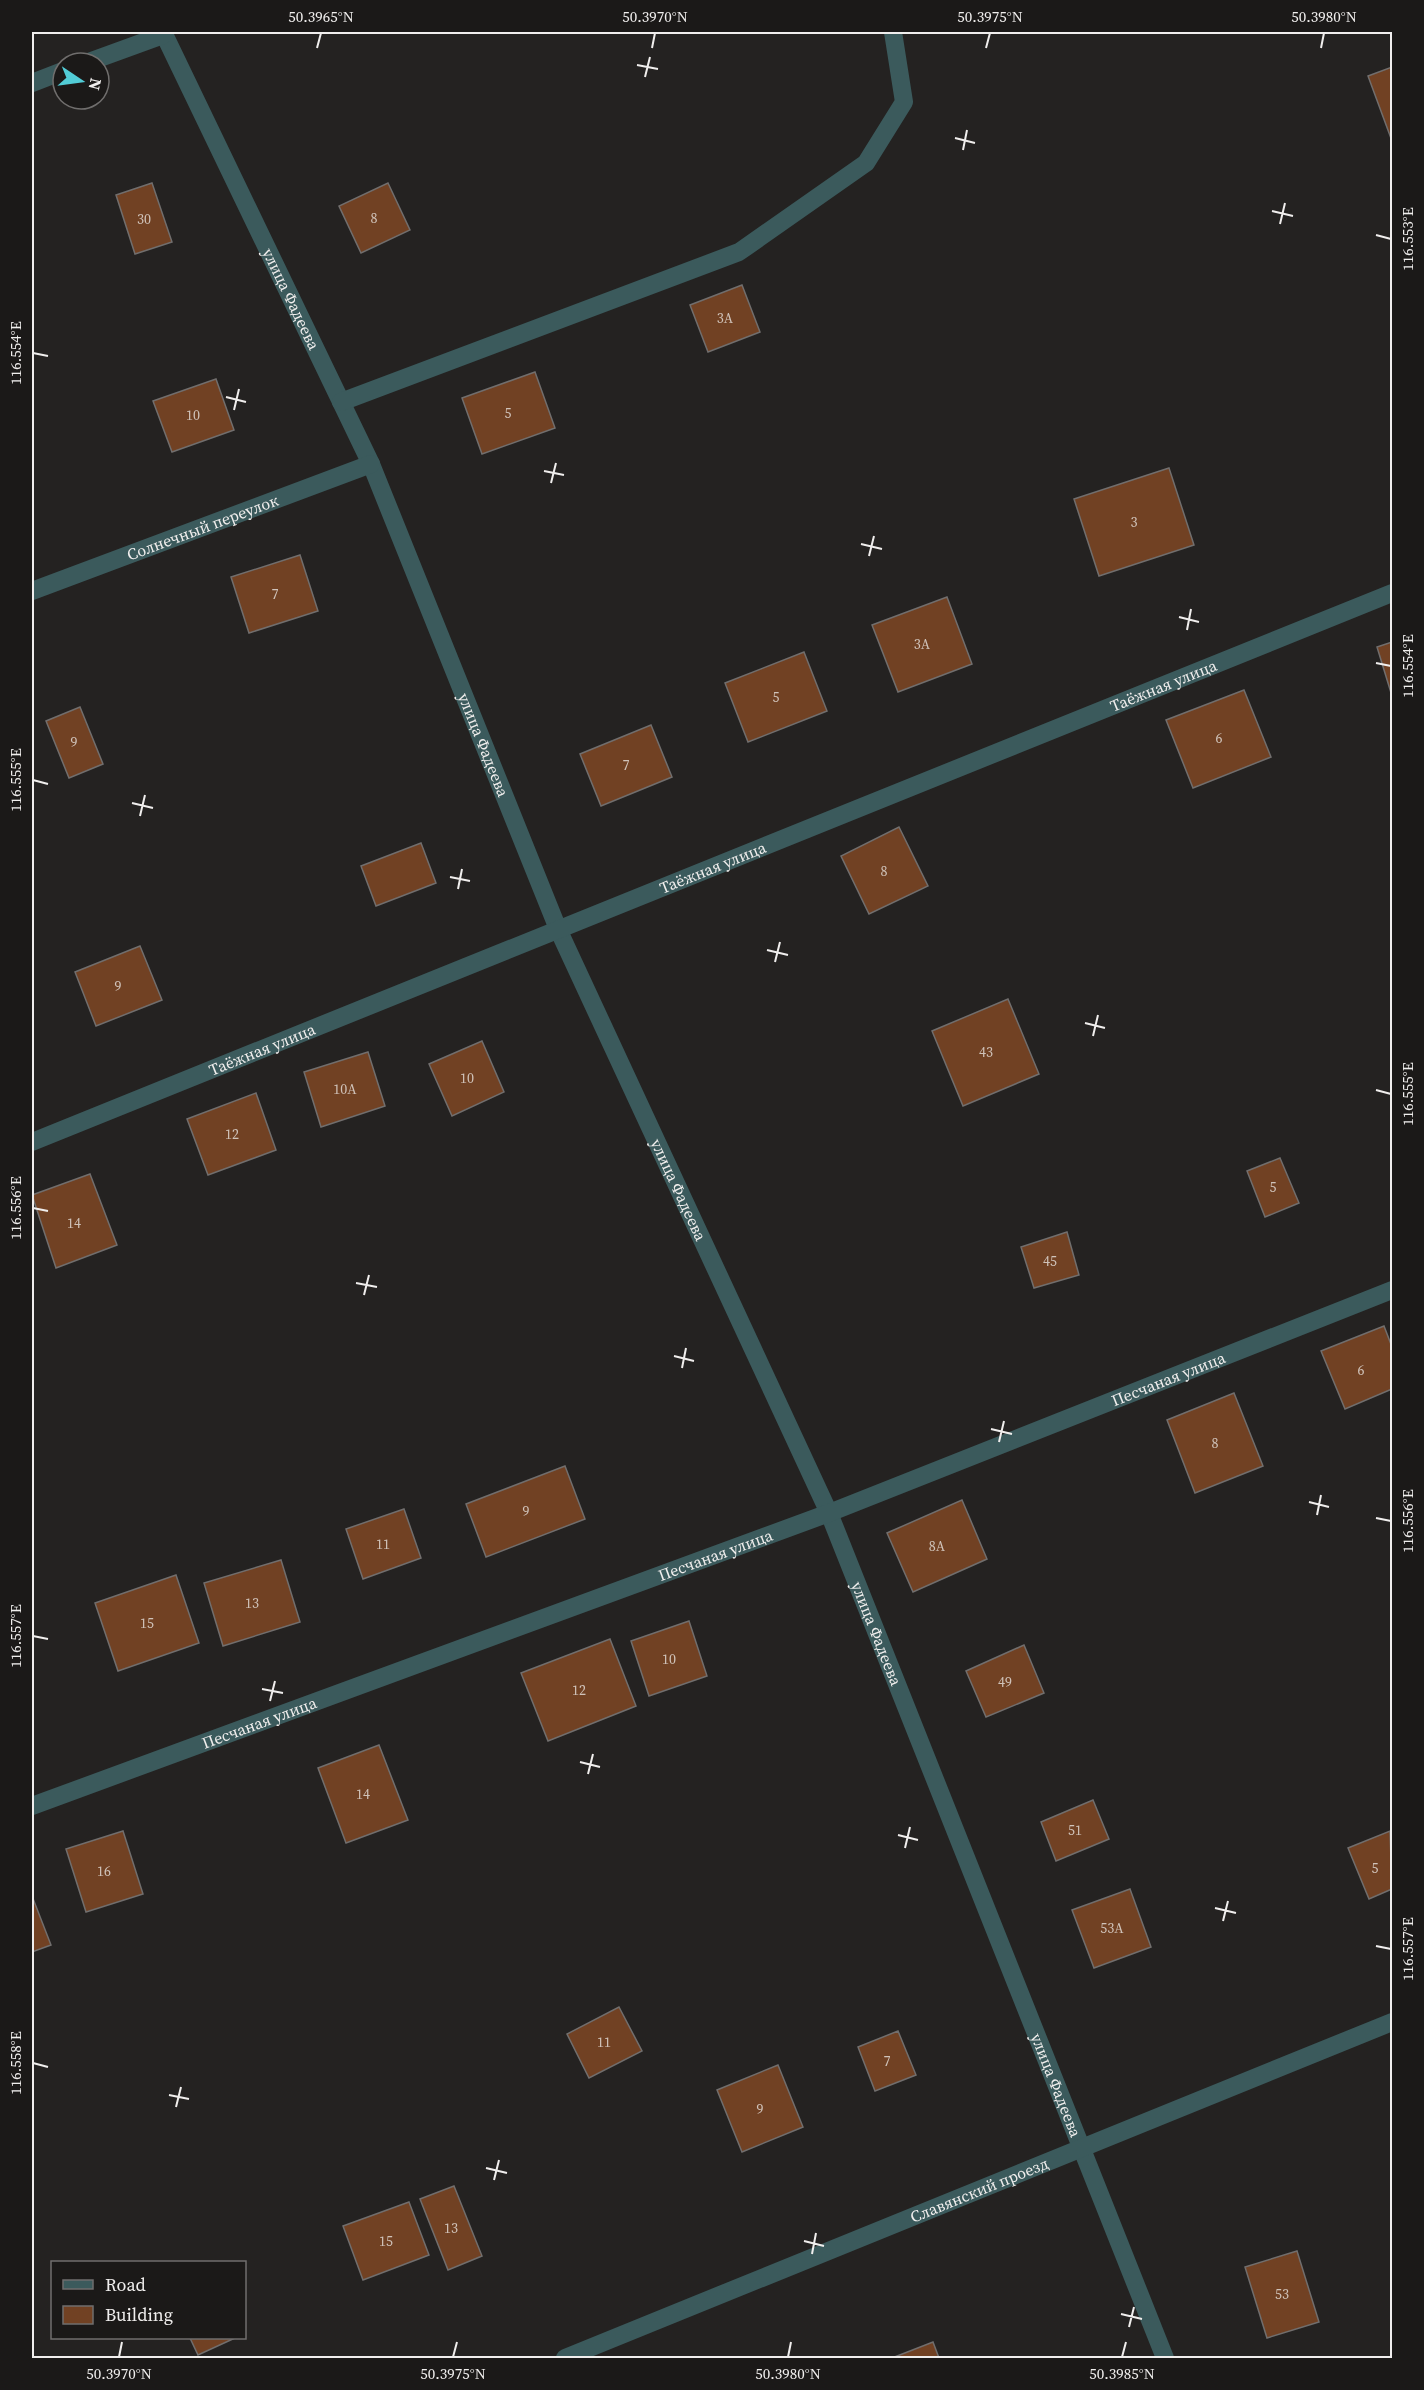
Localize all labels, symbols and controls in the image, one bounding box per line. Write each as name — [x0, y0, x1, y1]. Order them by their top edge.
text: 50.3965°N — [288, 6, 354, 27]
text: 50.3970°N — [622, 6, 688, 27]
text: 50.3975°N — [957, 6, 1023, 27]
text: 50.3980°N — [1291, 6, 1357, 27]
north arrow — [51, 51, 111, 111]
text: N — [84, 76, 108, 93]
text: 116.553°E — [1397, 207, 1418, 271]
house number: 8 — [371, 208, 378, 228]
house number: 30 — [137, 209, 151, 229]
street label: улица Фадеева — [258, 244, 326, 354]
house number: 3А — [717, 308, 734, 328]
text: 116.554°E — [5, 321, 26, 385]
house number: 5 — [505, 403, 512, 423]
house number: 10 — [186, 405, 200, 425]
street label: Солнечный переулок — [124, 489, 281, 566]
house number: 3 — [1131, 512, 1138, 532]
house number: 7 — [272, 584, 279, 604]
house number: 3А — [914, 634, 931, 654]
text: 116.554°E — [1397, 634, 1418, 698]
street label: Таёжная улица — [1107, 654, 1221, 717]
house number: 5 — [773, 687, 780, 707]
street label: улица Фадеева — [453, 689, 515, 801]
house number: 6 — [1216, 728, 1223, 748]
house number: 9 — [71, 732, 78, 752]
text: 116.555°E — [5, 748, 26, 812]
house number: 7 — [623, 755, 630, 775]
street label: Таёжная улица — [656, 836, 770, 899]
house number: 8 — [881, 861, 888, 881]
house number: 9 — [115, 976, 122, 996]
street label: Таёжная улица — [205, 1017, 319, 1081]
house number: 43 — [979, 1042, 993, 1062]
text: 116.555°E — [1397, 1062, 1418, 1126]
house number: 10 — [460, 1068, 474, 1088]
house number: 10А — [333, 1079, 357, 1099]
house number: 12 — [225, 1124, 239, 1144]
street label: улица Фадеева — [646, 1135, 713, 1245]
text: 116.556°E — [5, 1176, 26, 1240]
house number: 5 — [1270, 1177, 1277, 1197]
house number: 14 — [67, 1213, 81, 1233]
house number: 45 — [1043, 1251, 1057, 1271]
street label: Песчаная улица — [1108, 1346, 1229, 1411]
house number: 6 — [1358, 1360, 1365, 1380]
house number: 8 — [1212, 1433, 1219, 1453]
text: 116.556°E — [1397, 1489, 1418, 1553]
house number: 9 — [523, 1501, 530, 1521]
street label: Песчаная улица — [655, 1523, 776, 1586]
house number: 11 — [376, 1534, 390, 1554]
house number: 8А — [929, 1536, 946, 1556]
street label: улица Фадеева — [846, 1578, 908, 1689]
house number: 13 — [245, 1593, 259, 1613]
text: 116.557°E — [5, 1604, 26, 1668]
house number: 15 — [140, 1613, 154, 1633]
house number: 10 — [662, 1649, 676, 1669]
house number: 49 — [998, 1672, 1012, 1692]
house number: 12 — [572, 1680, 586, 1700]
street label: Песчаная улица — [199, 1691, 320, 1754]
house number: 14 — [356, 1784, 370, 1804]
house number: 51 — [1068, 1820, 1082, 1840]
house number: 5 — [1372, 1858, 1379, 1878]
house number: 16 — [97, 1861, 111, 1881]
text: 116.557°E — [1397, 1917, 1418, 1981]
house number: 53А — [1100, 1918, 1124, 1938]
street label: улица Фадеева — [1026, 2030, 1087, 2141]
text: 116.558°E — [5, 2031, 26, 2095]
house number: 11 — [597, 2032, 611, 2052]
house number: 7 — [884, 2051, 891, 2071]
house number: 9 — [757, 2099, 764, 2119]
street label: Славянский проезд — [907, 2152, 1052, 2228]
house number: 13 — [444, 2218, 458, 2238]
house number: 15 — [379, 2231, 393, 2251]
legend — [51, 2261, 246, 2339]
text: Road — [105, 2272, 146, 2297]
house number: 53 — [1275, 2284, 1289, 2304]
text: Building — [105, 2302, 173, 2327]
text: 50.3970°N — [86, 2363, 152, 2384]
text: 50.3975°N — [420, 2363, 486, 2384]
text: 50.3980°N — [755, 2363, 821, 2384]
text: 50.3985°N — [1089, 2363, 1155, 2384]

